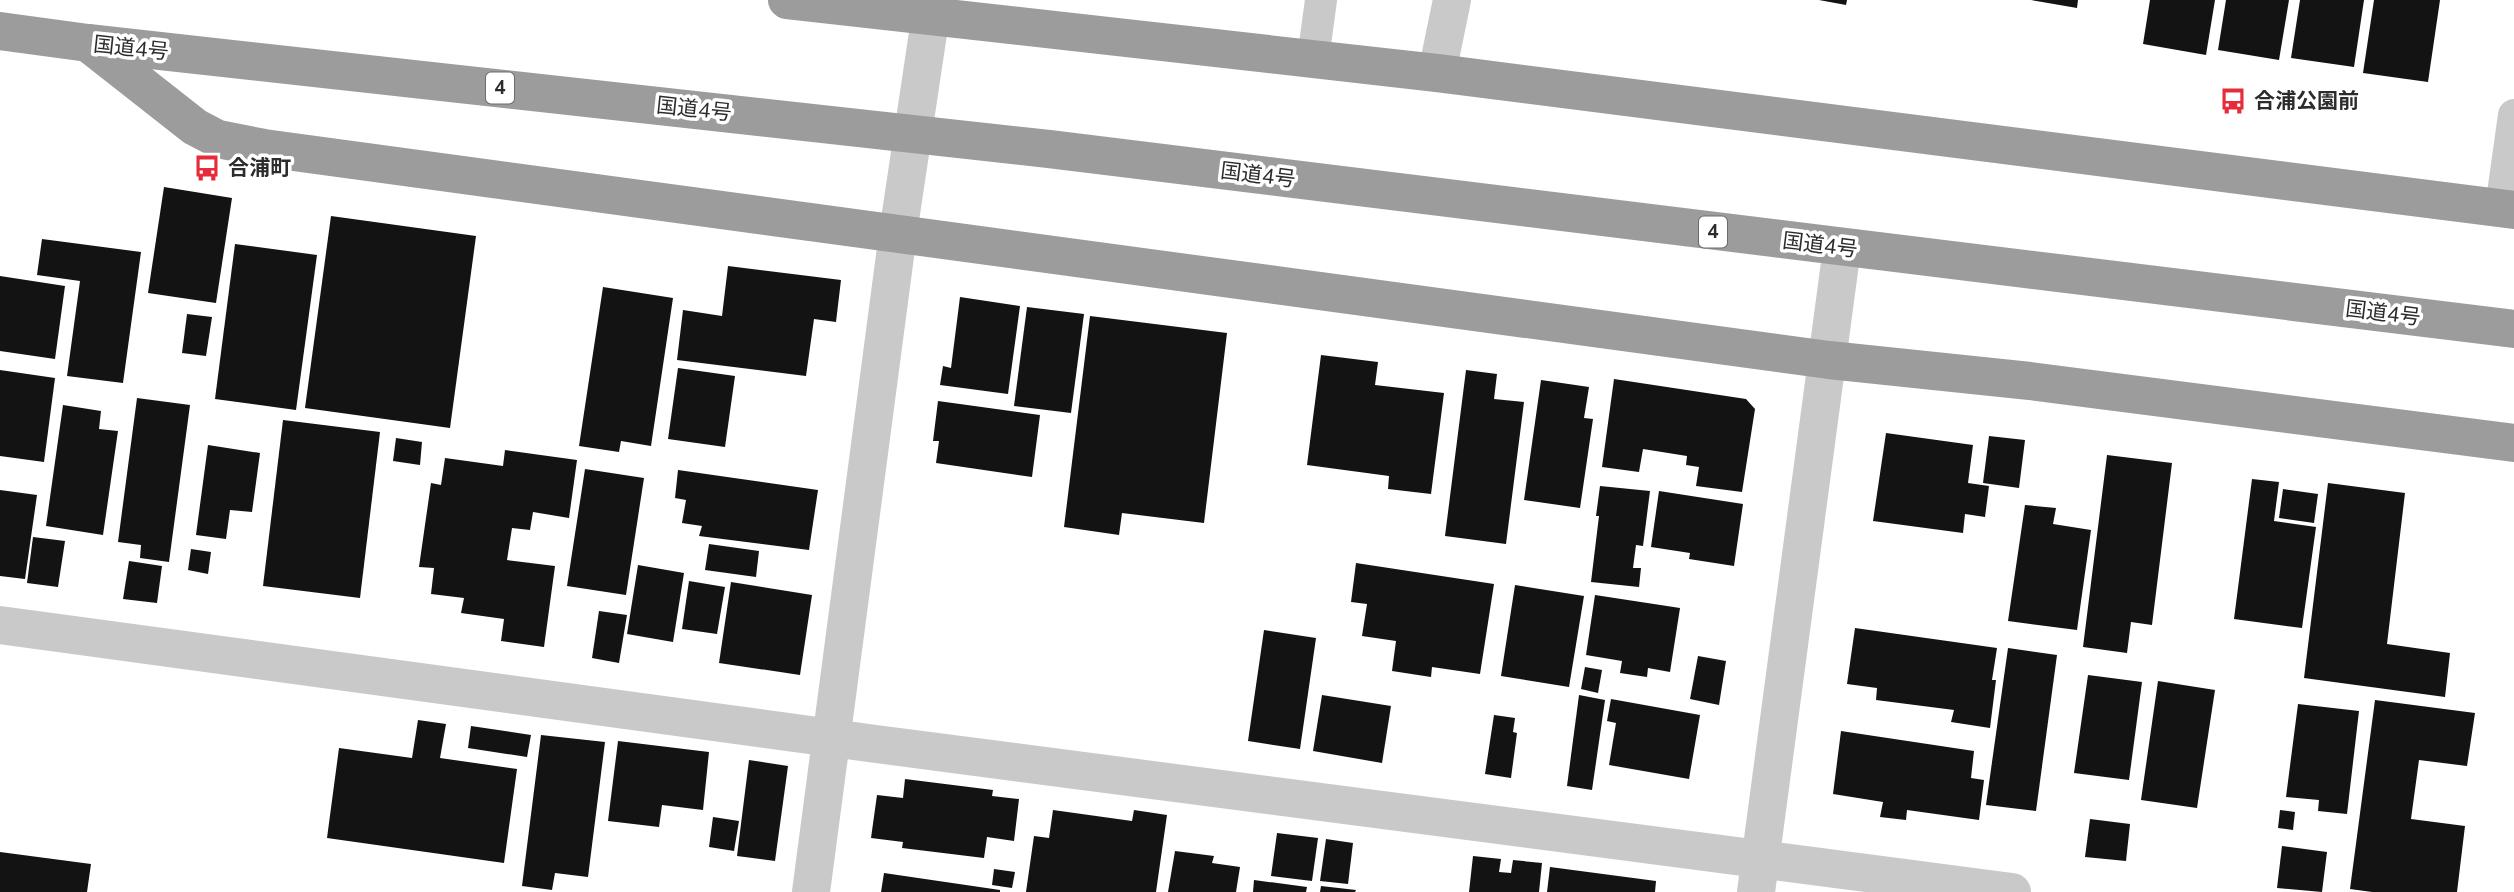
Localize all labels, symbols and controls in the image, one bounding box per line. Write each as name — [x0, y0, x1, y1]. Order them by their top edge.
street label: 国道4号 — [92, 30, 170, 66]
road number: 4 — [486, 72, 514, 104]
bus stop icon: 合浦公園前 — [2218, 86, 2248, 116]
place label: 合浦公園前 — [2254, 87, 2359, 115]
street label: 国道4号 — [655, 91, 733, 127]
bus stop icon: 合浦町 — [192, 153, 222, 183]
place label: 合浦町 — [228, 154, 291, 182]
street label: 国道4号 — [1219, 156, 1297, 194]
road number: 4 — [1699, 216, 1727, 248]
street label: 国道4号 — [1781, 226, 1859, 264]
street label: 国道4号 — [2344, 294, 2422, 332]

